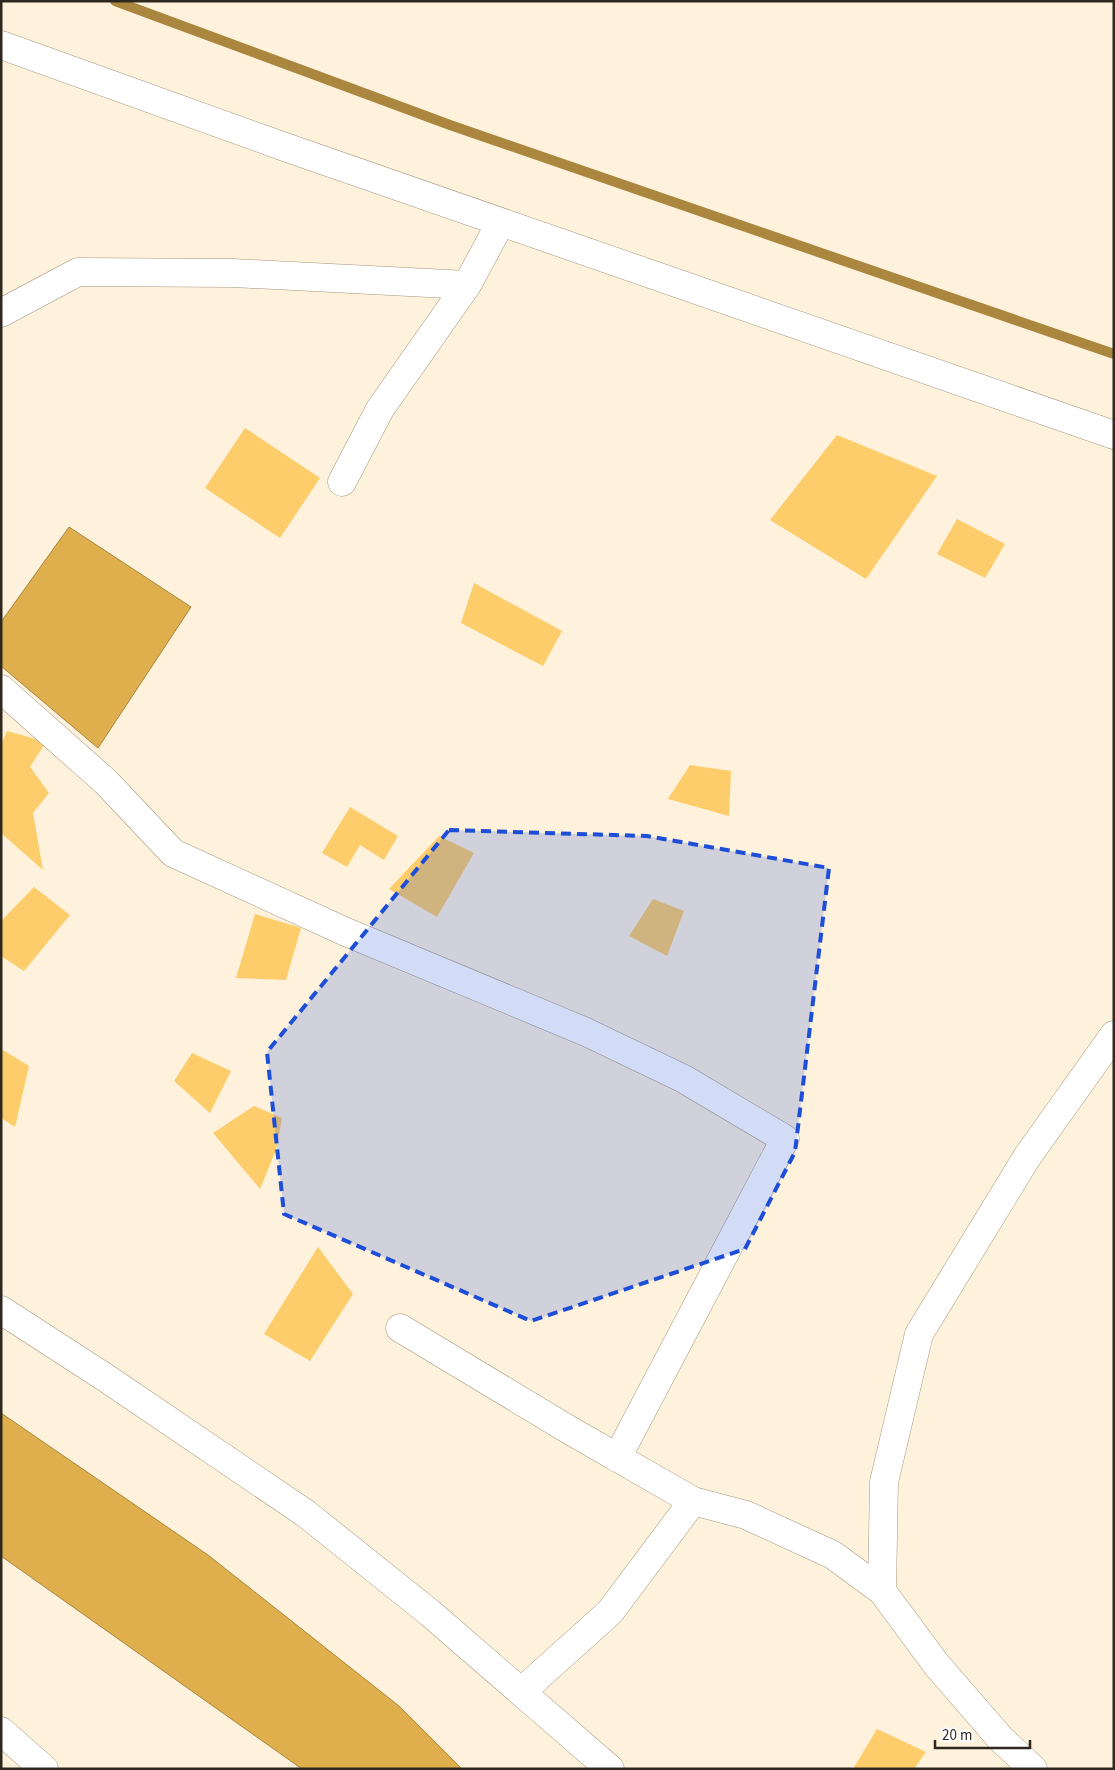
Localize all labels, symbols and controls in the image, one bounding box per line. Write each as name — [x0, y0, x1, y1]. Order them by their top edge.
scale bar — [935, 1718, 1030, 1750]
text: 20 m — [942, 1725, 972, 1746]

